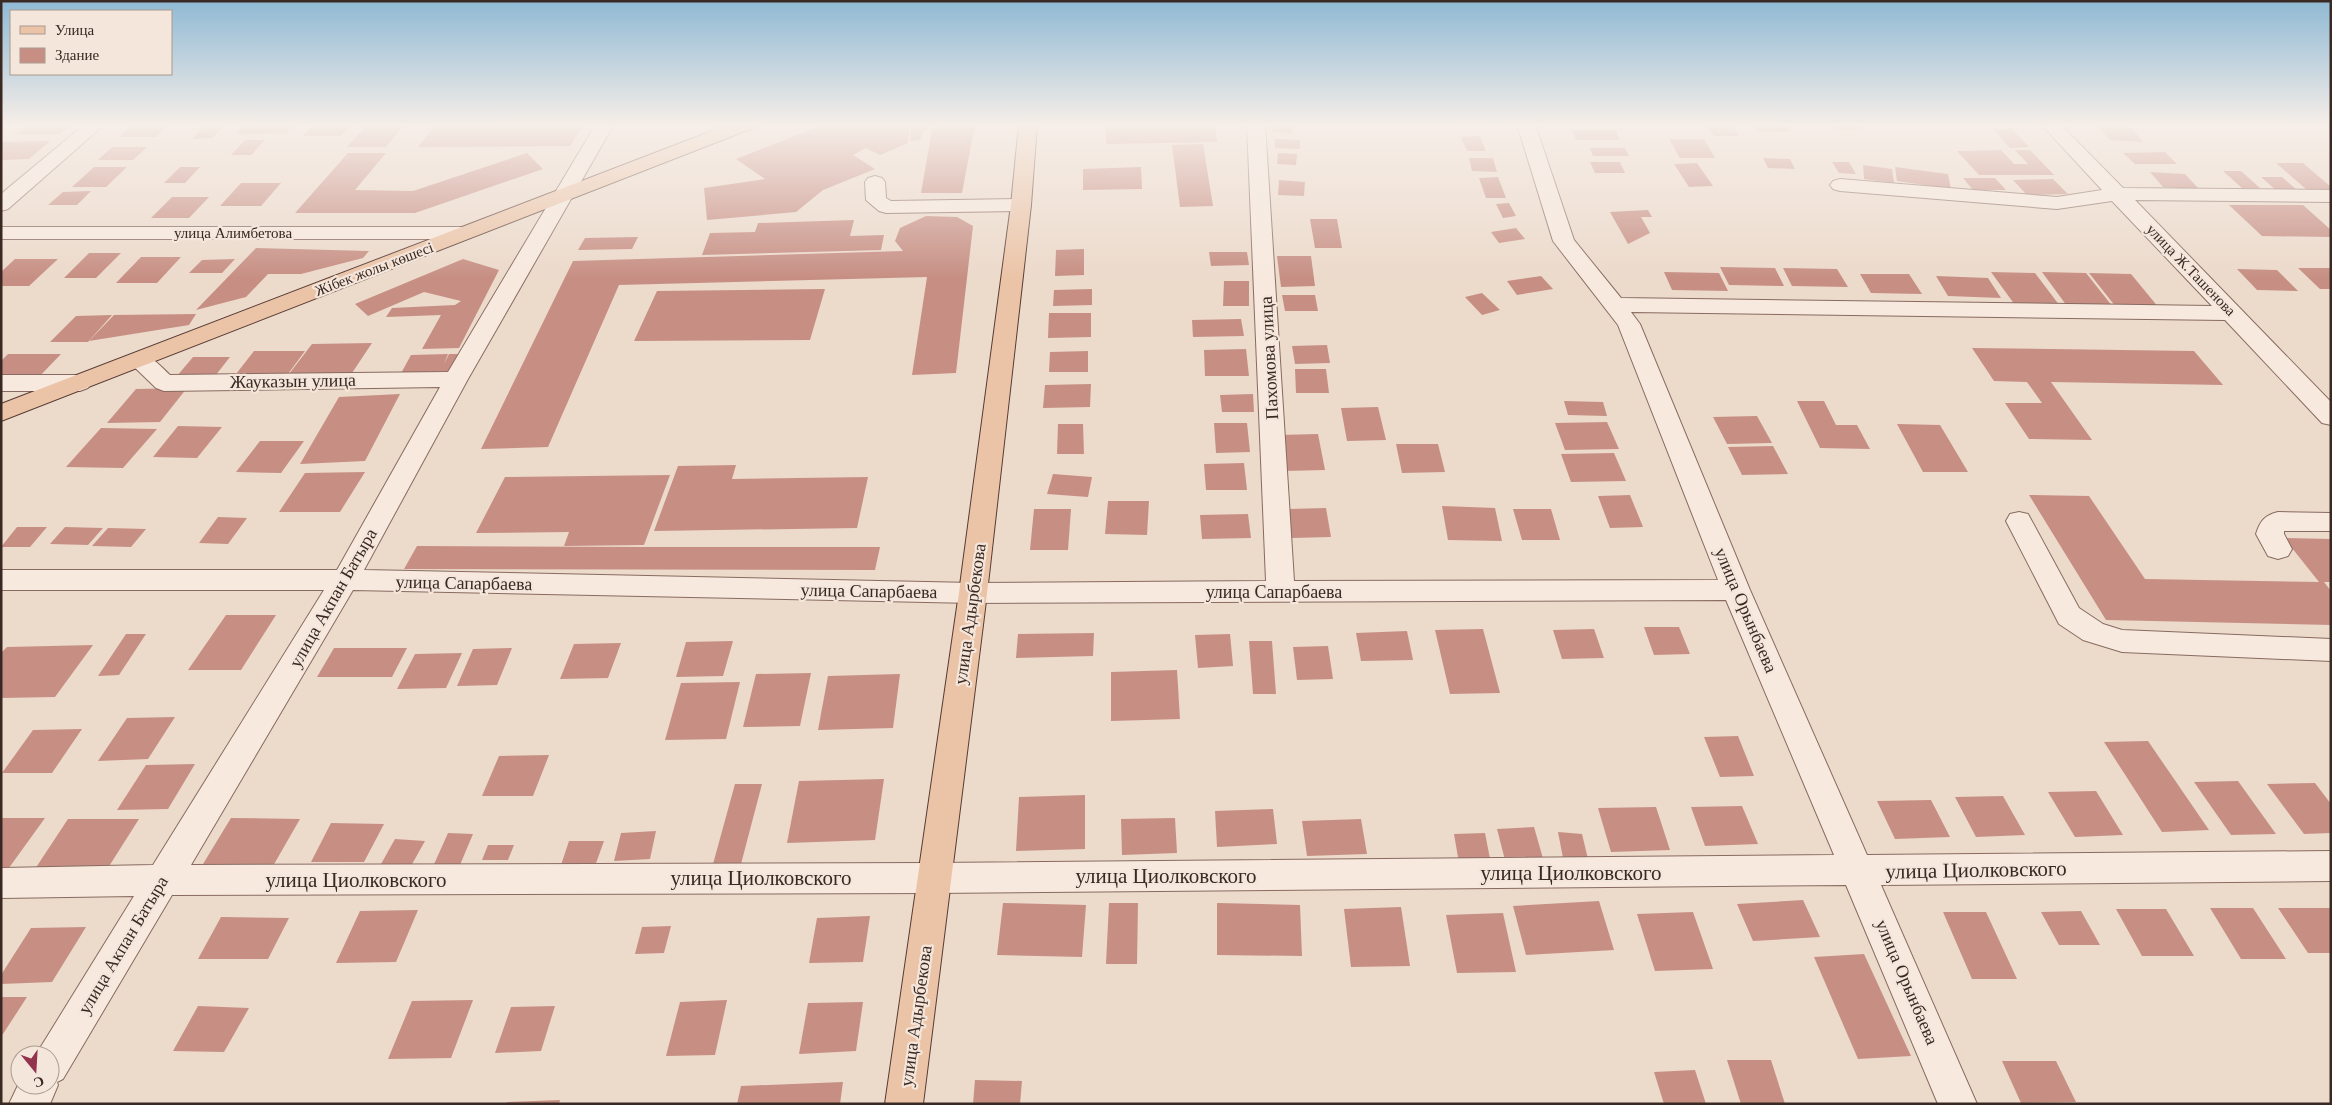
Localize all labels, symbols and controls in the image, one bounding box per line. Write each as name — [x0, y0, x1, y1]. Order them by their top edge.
legend — [10, 10, 172, 75]
text: Улица — [55, 22, 94, 38]
text: Здание — [55, 47, 99, 63]
street label: улица Ж.Ташенова — [2143, 221, 2239, 319]
street label: улица Алимбетова — [174, 225, 292, 241]
street label: Жібек жолы көшесі — [313, 239, 435, 299]
street label: Пахомова улица — [1256, 296, 1282, 420]
street label: Жауказын улица — [230, 370, 356, 392]
street label: улица Акпан Батыра — [285, 525, 381, 671]
street label: улица Адырбекова — [950, 542, 990, 686]
street label: улица Орынбаева — [1711, 544, 1781, 676]
street label: улица Сапарбаева — [395, 572, 533, 594]
street label: улица Сапарбаева — [800, 580, 938, 602]
street label: улица Сапарбаева — [1206, 582, 1342, 602]
street label: улица Циолковского — [1885, 856, 2067, 884]
street label: улица Циолковского — [1480, 861, 1662, 885]
street label: улица Циолковского — [1075, 864, 1257, 888]
street label: улица Циолковского — [670, 866, 852, 890]
street label: улица Циолковского — [265, 868, 447, 892]
street label: улица Акпан Батыра — [74, 872, 172, 1018]
street label: улица Орынбаева — [1872, 916, 1942, 1048]
street label: улица Адырбекова — [896, 944, 936, 1088]
north arrow — [10, 1045, 60, 1095]
text: С — [32, 1073, 46, 1091]

